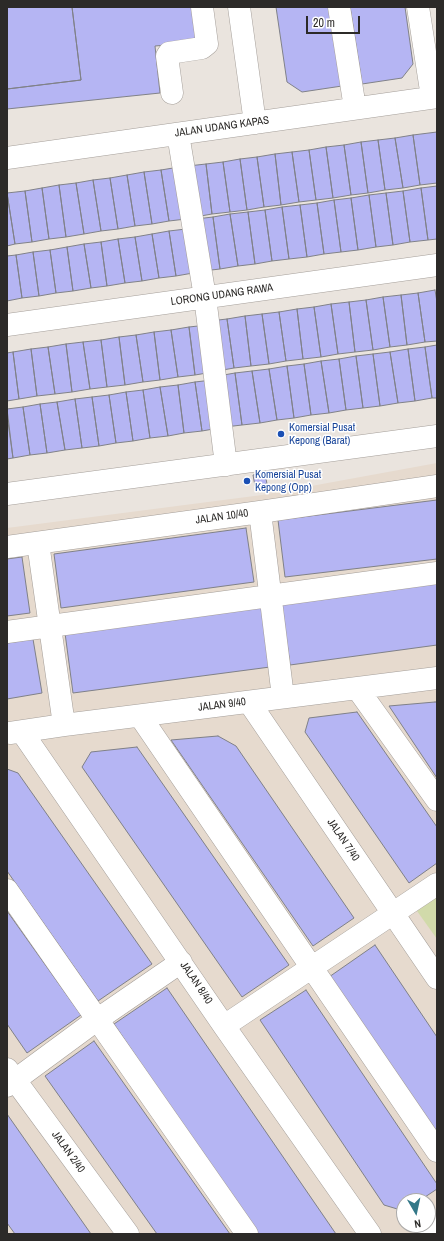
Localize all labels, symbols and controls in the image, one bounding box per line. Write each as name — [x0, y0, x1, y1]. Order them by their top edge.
scale bar — [308, 8, 362, 34]
text: 20 m — [313, 15, 335, 31]
street label: JALAN UDANG KAPAS — [174, 114, 270, 140]
street label: LORONG UDANG RAWA — [170, 281, 274, 309]
place label: Komersial Pusat Kepong (Barat) — [289, 421, 355, 447]
marker: Komersial Pusat Kepong (Barat) — [276, 429, 286, 439]
place label: Komersial Pusat Kepong (Opp) — [255, 468, 321, 494]
marker: Komersial Pusat Kepong (Opp) — [242, 476, 252, 486]
street label: JALAN 10/40 — [195, 507, 249, 527]
street label: JALAN 9/40 — [197, 696, 247, 714]
street label: JALAN 7/40 — [324, 816, 362, 864]
street label: JALAN 8/40 — [177, 959, 215, 1007]
street label: JALAN 2/40 — [49, 1129, 87, 1175]
north arrow — [396, 1193, 436, 1233]
text: N — [413, 1216, 422, 1231]

